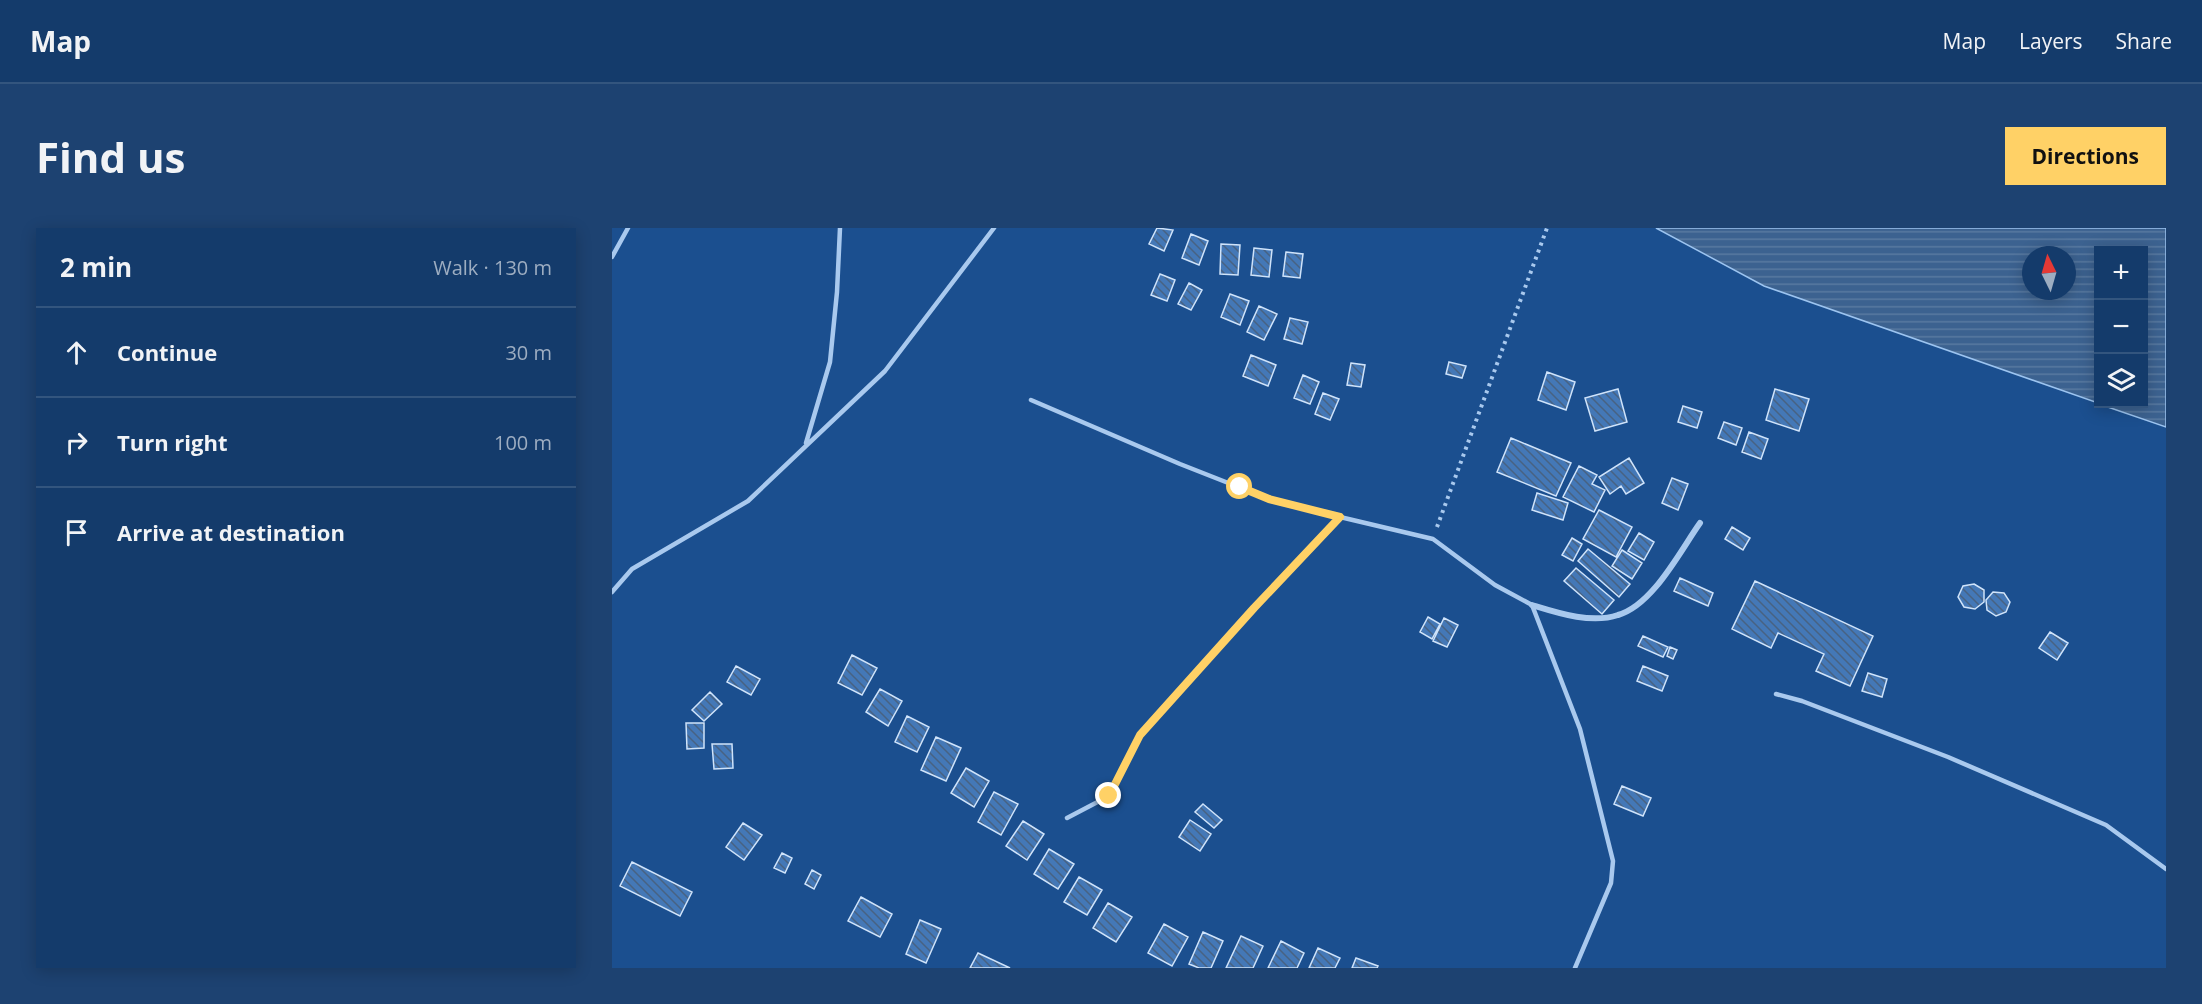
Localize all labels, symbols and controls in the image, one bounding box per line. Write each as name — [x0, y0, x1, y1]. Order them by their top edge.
text: Map — [30, 22, 91, 60]
text: Map — [1943, 27, 1986, 55]
text: Layers — [2019, 27, 2083, 55]
text: Share — [2116, 27, 2172, 55]
button: Directions — [2005, 127, 2166, 185]
text: Find us — [36, 128, 185, 185]
north arrow — [2022, 246, 2076, 300]
map controls — [2094, 246, 2148, 408]
button: + — [2094, 246, 2148, 300]
text: 2 min — [60, 249, 132, 285]
text: Walk · 130 m — [433, 254, 552, 281]
button: − — [2094, 300, 2148, 354]
icon: ahead — [60, 336, 93, 369]
text: Continue — [117, 337, 217, 367]
text: 30 m — [505, 339, 552, 366]
button: layers — [2094, 354, 2148, 408]
icon: right — [60, 426, 93, 459]
text: Turn right — [117, 427, 228, 457]
text: 100 m — [494, 429, 552, 456]
route start — [1226, 473, 1252, 499]
icon: arrive — [60, 516, 93, 549]
text: Arrive at destination — [117, 517, 345, 547]
route end — [1095, 782, 1121, 808]

